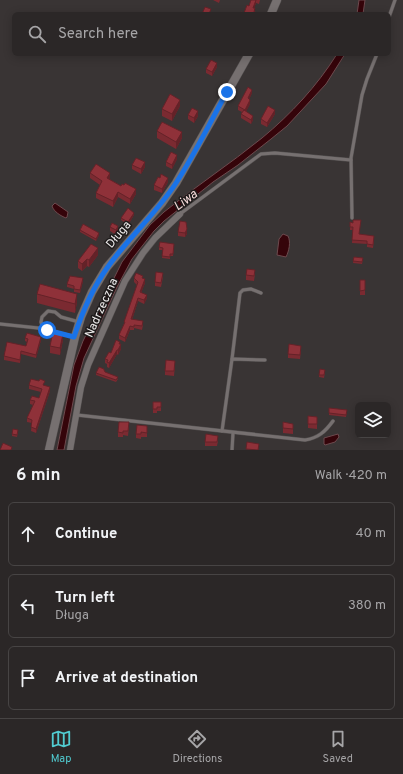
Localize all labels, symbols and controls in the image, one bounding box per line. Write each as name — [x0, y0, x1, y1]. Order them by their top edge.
search box — [12, 12, 391, 56]
icon: search — [26, 23, 48, 45]
text: Search here — [58, 25, 138, 44]
route end — [218, 83, 236, 101]
water label: Liwa — [171, 187, 201, 215]
street label: Długa — [103, 218, 135, 252]
street label: Nadrzeczna — [82, 276, 122, 340]
route start — [38, 321, 56, 339]
map controls — [355, 402, 391, 438]
button: layers — [355, 402, 391, 438]
text: 6 min — [16, 465, 60, 487]
text: Walk · 420 m — [315, 468, 387, 484]
icon: ahead — [17, 523, 39, 545]
text: Continue — [55, 525, 117, 544]
text: 40 m — [356, 526, 386, 542]
text: Turn left — [55, 589, 115, 608]
icon: left — [17, 595, 39, 617]
text: 380 m — [348, 598, 386, 614]
text: Długa — [55, 608, 89, 624]
icon: arrive — [17, 667, 39, 689]
text: Arrive at destination — [55, 669, 198, 688]
tab: Map — [50, 728, 72, 766]
tab: Directions — [172, 728, 222, 766]
tab: Saved — [323, 728, 353, 766]

